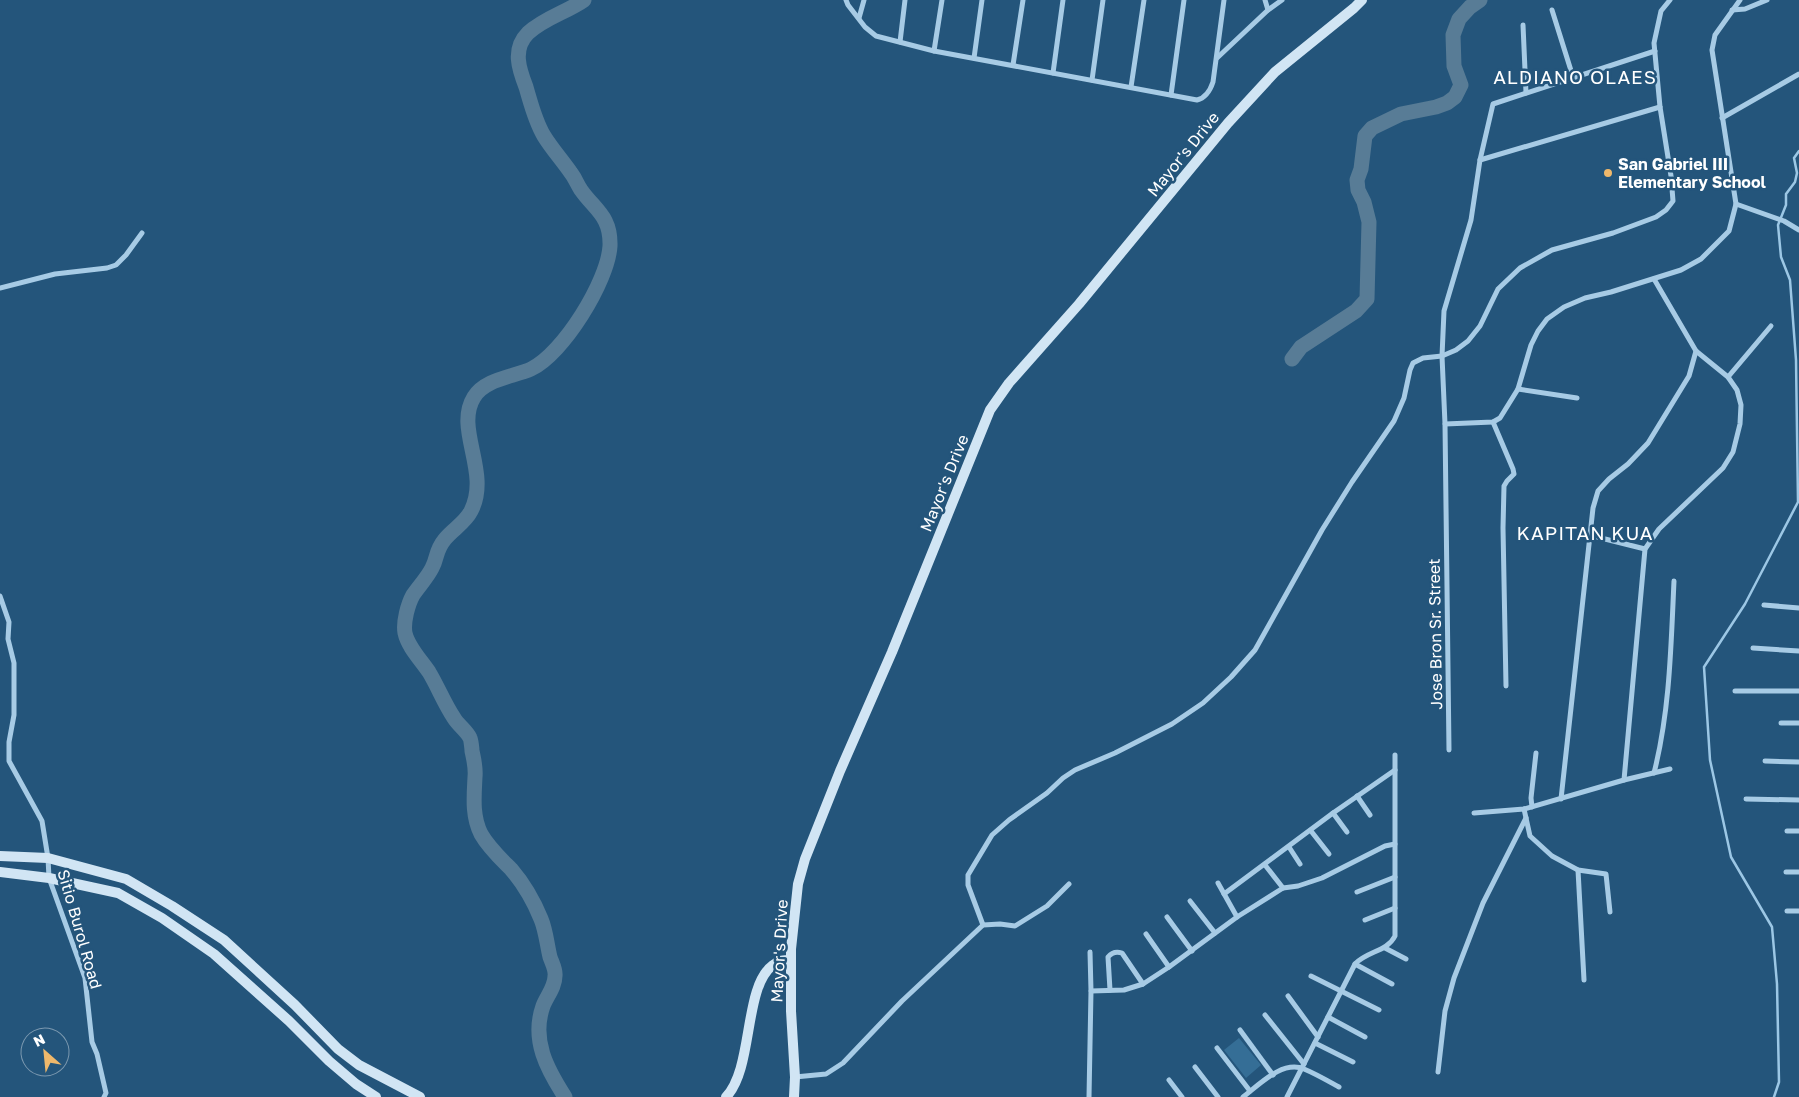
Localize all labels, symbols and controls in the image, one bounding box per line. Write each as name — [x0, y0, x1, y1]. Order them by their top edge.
district label: ALDIANO OLAES — [1493, 65, 1657, 88]
street label: Mayor's Drive — [1143, 108, 1223, 200]
place label: San Gabriel III Elementary School — [1618, 154, 1767, 192]
marker: San Gabriel III Elementary School — [1602, 167, 1614, 179]
street label: Mayor's Drive — [915, 431, 973, 535]
district label: KAPITAN KUA — [1517, 521, 1653, 544]
street label: Jose Bron Sr. Street — [1424, 558, 1446, 710]
street label: Sitio Burol Road — [53, 867, 107, 991]
street label: Mayor's Drive — [766, 899, 792, 1003]
north arrow — [20, 1027, 70, 1077]
text: N — [30, 1030, 47, 1050]

